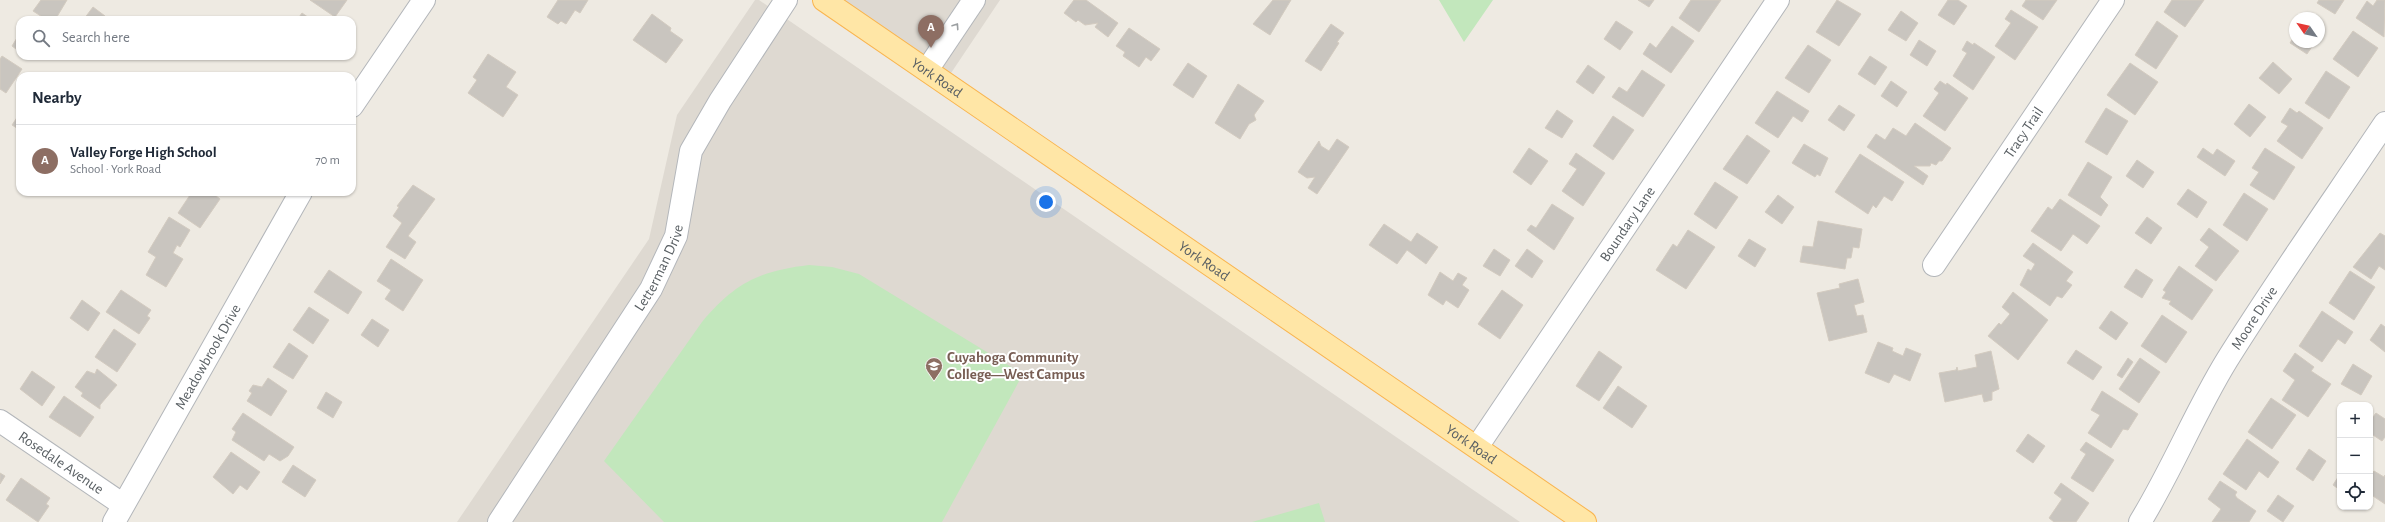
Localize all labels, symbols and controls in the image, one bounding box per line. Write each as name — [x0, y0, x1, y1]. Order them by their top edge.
north arrow — [2289, 12, 2325, 48]
pin: A — [918, 15, 944, 48]
search box — [16, 16, 356, 60]
one-way arrow — [951, 24, 958, 31]
icon: search — [30, 27, 52, 49]
text: Search here — [62, 30, 130, 45]
street label: York Road — [908, 55, 965, 101]
text: Nearby — [32, 89, 82, 106]
street label: Tracy Trail — [2002, 104, 2046, 161]
text: Valley Forge High School — [70, 145, 217, 160]
text: A — [41, 154, 49, 167]
text: 70 m — [315, 154, 340, 167]
text: School · York Road — [70, 163, 161, 176]
street label: Boundary Lane — [1597, 184, 1658, 264]
your location — [1036, 192, 1056, 212]
street label: Letterman Drive — [632, 223, 686, 314]
street label: York Road — [1176, 239, 1232, 284]
street label: Moore Drive — [2229, 284, 2280, 352]
street label: Meadowbrook Drive — [172, 302, 244, 412]
place label: Cuyahoga Community College—West Campus — [947, 350, 1085, 382]
school or university icon: Cuyahoga Community College—West Campus — [924, 356, 944, 381]
map controls — [2337, 402, 2373, 510]
button: + — [2337, 402, 2373, 438]
street label: York Road — [1443, 422, 1500, 467]
street label: Rosedale Avenue — [16, 429, 106, 497]
button: − — [2337, 438, 2373, 474]
button: locate — [2337, 474, 2373, 510]

